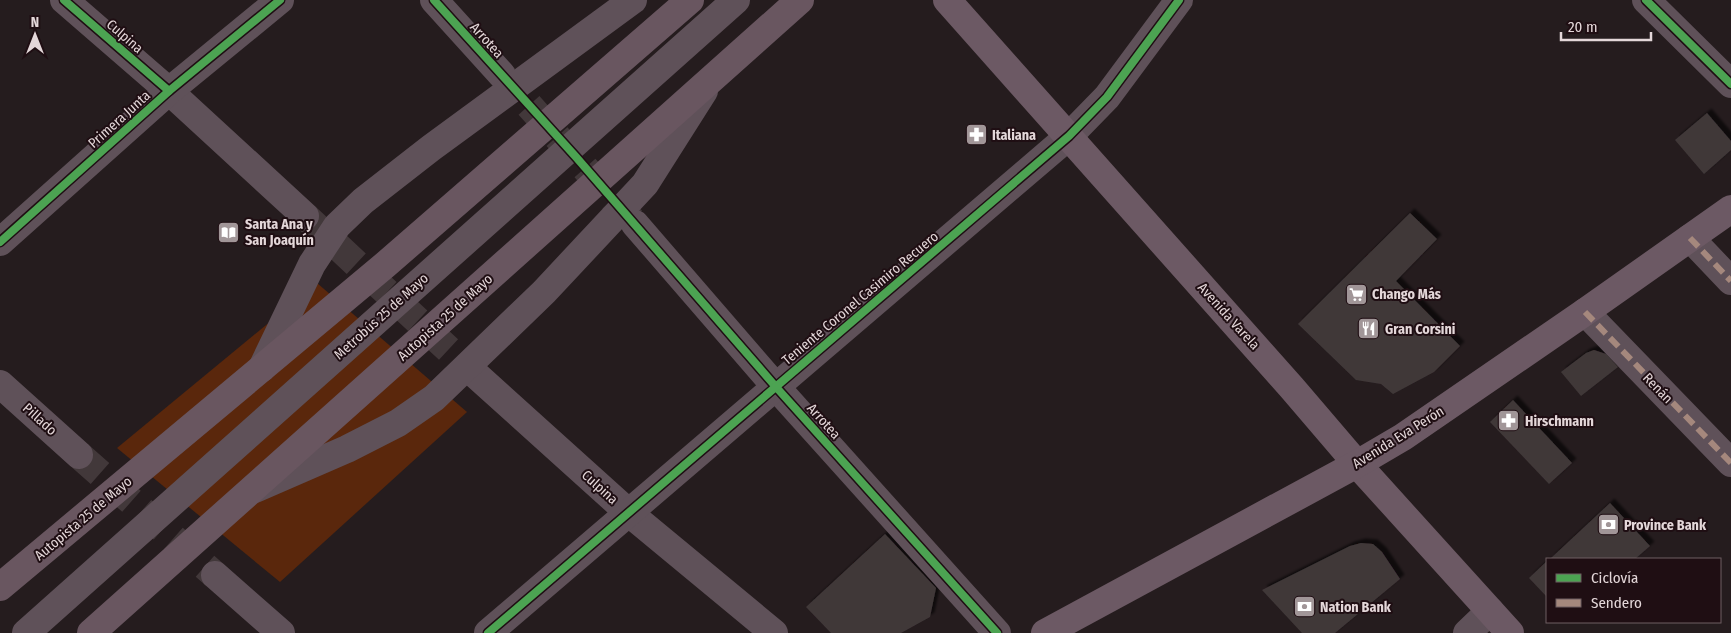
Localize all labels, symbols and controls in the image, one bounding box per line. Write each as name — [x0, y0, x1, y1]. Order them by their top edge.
north arrow — [10, 10, 60, 60]
scale bar — [1561, 10, 1651, 42]
text: N — [31, 14, 39, 31]
street label: Culpina — [103, 16, 147, 57]
text: 20 m — [1568, 18, 1598, 36]
street label: Arrotea — [466, 19, 507, 62]
street label: Primera Junta — [85, 87, 154, 152]
pharmacy icon: Italiana — [964, 123, 988, 147]
place label: Italiana — [992, 127, 1036, 144]
place label: Santa Ana y San Joaquín — [245, 216, 314, 249]
library icon: Santa Ana y San Joaquín — [217, 220, 241, 244]
street label: Teniente Coronel Casimiro Recuero — [779, 228, 942, 369]
street label: Metrobús 25 de Mayo — [331, 270, 432, 363]
street label: Autopista 25 de Mayo — [394, 270, 496, 364]
street label: Avenida Varela — [1194, 279, 1263, 353]
supermarket icon: Chango Más — [1344, 282, 1368, 306]
place label: Chango Más — [1372, 286, 1441, 303]
restaurant icon: Gran Corsini — [1357, 317, 1381, 341]
place label: Gran Corsini — [1385, 321, 1456, 338]
street label: Renán — [1639, 370, 1676, 407]
street label: Pillado — [19, 400, 60, 439]
street label: Arrotea — [803, 400, 844, 443]
street label: Avenida Eva Perón — [1349, 403, 1447, 472]
pharmacy icon: Hirschmann — [1497, 409, 1521, 433]
place label: Hirschmann — [1525, 413, 1594, 430]
street label: Culpina — [578, 467, 621, 508]
street label: Autopista 25 de Mayo — [31, 473, 135, 564]
bank icon: Province Bank — [1596, 513, 1620, 537]
place label: Province Bank — [1624, 517, 1707, 534]
legend — [1546, 558, 1721, 623]
text: Ciclovía — [1591, 569, 1638, 587]
text: Sendero — [1591, 594, 1642, 612]
bank icon: Nation Bank — [1292, 595, 1316, 619]
place label: Nation Bank — [1320, 599, 1392, 616]

